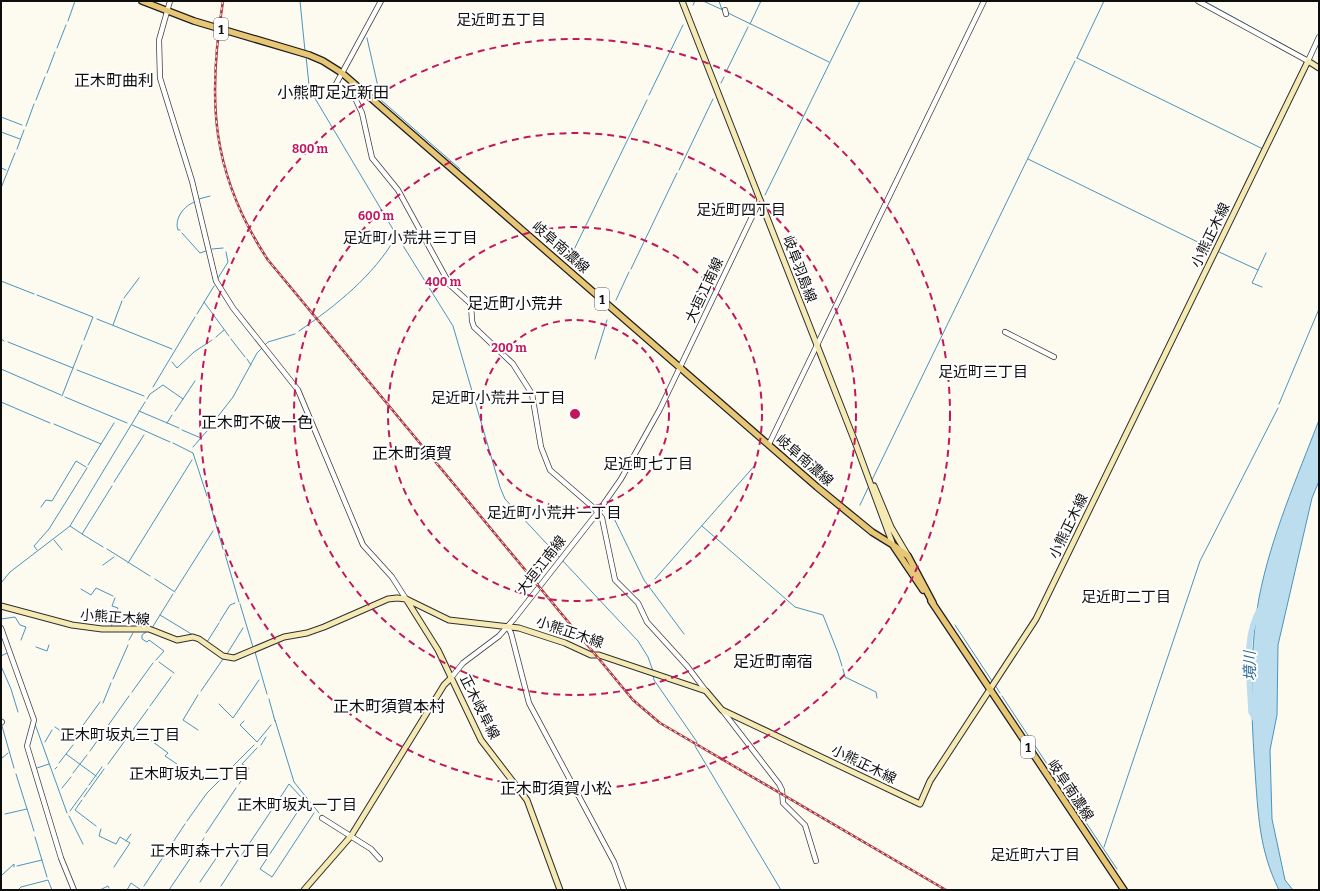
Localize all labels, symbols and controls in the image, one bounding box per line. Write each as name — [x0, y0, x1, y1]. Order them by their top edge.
district label: 足近町五丁目 — [456, 11, 546, 29]
road number: 1 — [214, 18, 228, 40]
district label: 正木町曲利 — [74, 71, 154, 90]
district label: 小熊町足近新田 — [277, 83, 389, 102]
text: 800 m — [292, 142, 329, 156]
street label: 小熊正木線 — [1187, 200, 1233, 270]
district label: 足近町四丁目 — [696, 201, 786, 219]
text: 600 m — [358, 209, 395, 223]
street label: 岐阜南濃線 — [529, 218, 593, 277]
district label: 足近町小荒井三丁目 — [342, 229, 478, 247]
street label: 岐阜羽島線 — [779, 233, 820, 305]
street label: 大垣江南線 — [682, 255, 727, 326]
text: 400 m — [425, 275, 462, 289]
road number: 1 — [595, 288, 609, 310]
district label: 足近町小荒井 — [467, 294, 563, 313]
text: 200 m — [491, 341, 527, 355]
district label: 足近町三丁目 — [938, 363, 1028, 381]
district label: 足近町小荒井二丁目 — [430, 389, 566, 407]
centre of rings — [568, 407, 582, 421]
district label: 正木町不破一色 — [201, 413, 313, 432]
street label: 岐阜南濃線 — [773, 431, 837, 490]
district label: 正木町須賀 — [372, 444, 452, 463]
district label: 足近町七丁目 — [603, 455, 693, 473]
street label: 小熊正木線 — [1045, 491, 1091, 561]
district label: 足近町小荒井一丁目 — [486, 504, 622, 522]
street label: 大垣江南線 — [513, 532, 570, 598]
district label: 足近町二丁目 — [1081, 588, 1171, 606]
street label: 小熊正木線 — [79, 607, 150, 628]
street label: 小熊正木線 — [534, 613, 606, 652]
water label: 境川 — [1241, 649, 1259, 681]
district label: 足近町南宿 — [733, 652, 813, 671]
street label: 正木岐阜線 — [456, 672, 503, 742]
district label: 正木町須賀本村 — [333, 697, 445, 716]
district label: 正木町坂丸三丁目 — [60, 726, 180, 744]
road number: 1 — [1021, 736, 1035, 758]
street label: 小熊正木線 — [829, 741, 899, 787]
street label: 岐阜南濃線 — [1044, 757, 1097, 824]
district label: 正木町坂丸二丁目 — [129, 765, 249, 783]
district label: 正木町須賀小松 — [500, 779, 612, 798]
district label: 正木町坂丸一丁目 — [237, 796, 357, 814]
district label: 正木町森十六丁目 — [150, 842, 270, 860]
district label: 足近町六丁目 — [990, 846, 1080, 864]

